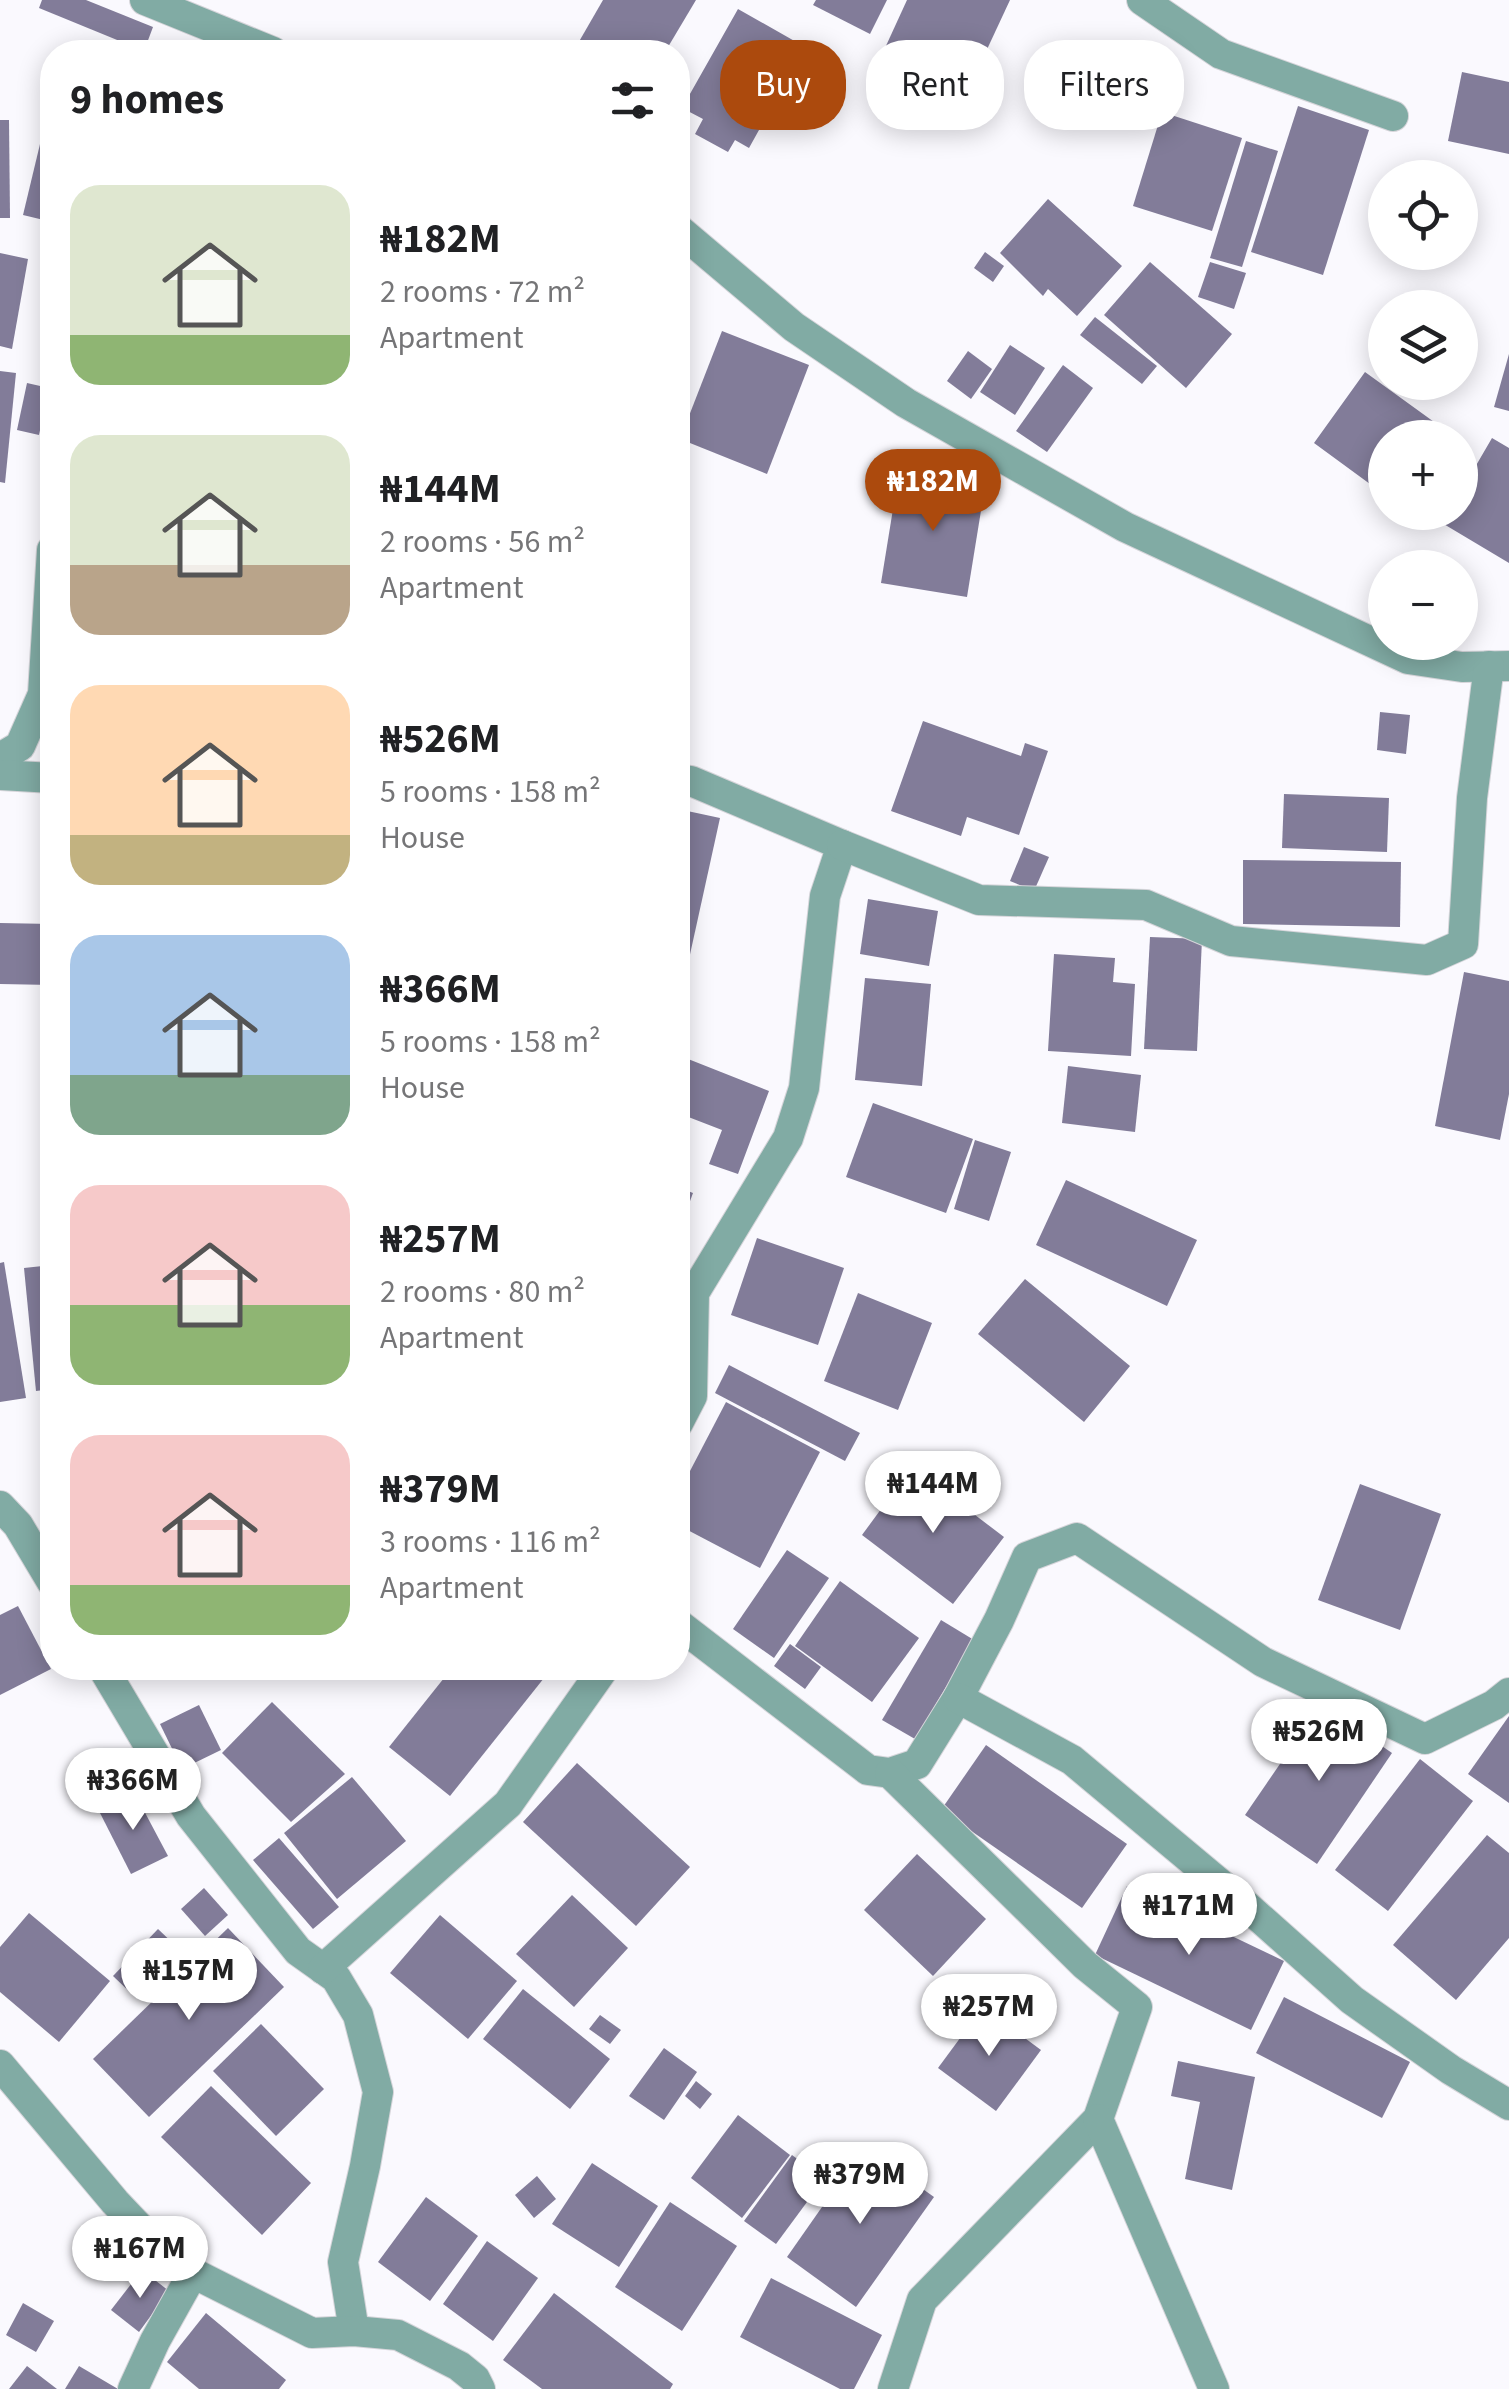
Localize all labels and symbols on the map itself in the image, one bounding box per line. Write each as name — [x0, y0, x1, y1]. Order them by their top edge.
pin: ₦182M — [863, 449, 1003, 534]
pin: ₦144M — [863, 1451, 1003, 1536]
pin: ₦526M — [1249, 1699, 1389, 1784]
pin: ₦366M — [63, 1748, 203, 1833]
pin: ₦171M — [1119, 1873, 1259, 1958]
pin: ₦157M — [119, 1938, 259, 2023]
pin: ₦257M — [919, 1974, 1059, 2059]
pin: ₦379M — [790, 2142, 930, 2227]
pin: ₦167M — [70, 2216, 210, 2301]

